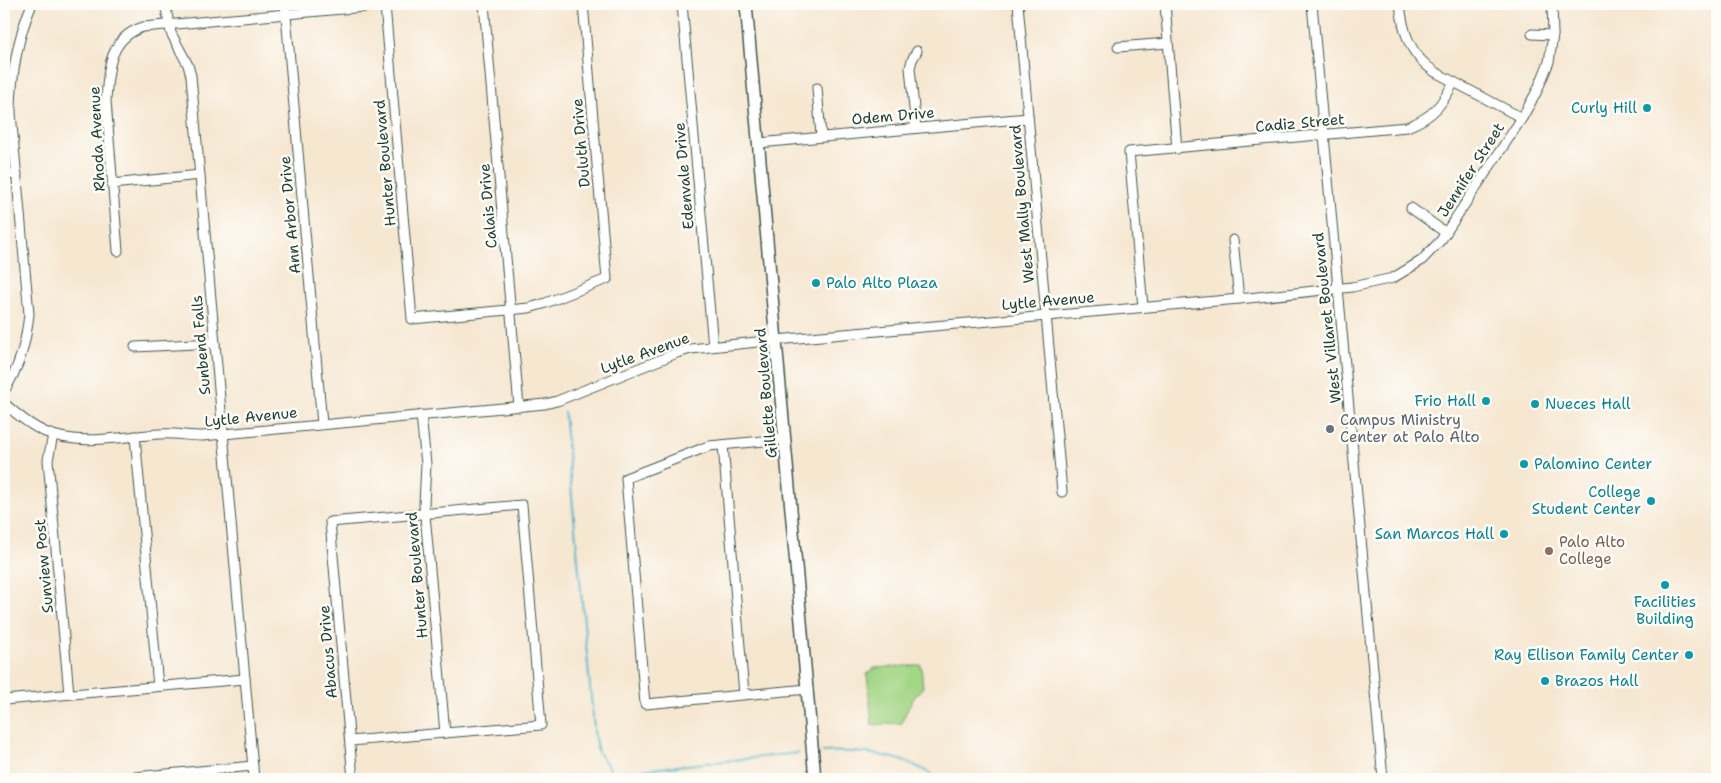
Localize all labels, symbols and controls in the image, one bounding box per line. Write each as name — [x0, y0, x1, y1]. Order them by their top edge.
street label: Rhoda Avenue — [84, 86, 110, 192]
street label: Hunter Boulevard — [369, 98, 401, 227]
street label: Duluth Drive — [567, 98, 595, 188]
place label: Curly Hill — [1571, 98, 1637, 118]
street label: Odem Drive — [851, 102, 935, 130]
marker: Curly Hill — [1641, 102, 1653, 114]
street label: Cadiz Street — [1254, 109, 1346, 137]
street label: Jennifer Street — [1433, 119, 1509, 221]
street label: Edenvale Drive — [669, 122, 699, 230]
street label: West Mally Boulevard — [1005, 123, 1039, 284]
street label: Ann Arbor Drive — [275, 155, 305, 275]
street label: Calais Drive — [474, 163, 502, 249]
street label: West Villaret Boulevard — [1308, 231, 1346, 404]
place label: Palo Alto Plaza — [826, 273, 938, 293]
marker: Palo Alto Plaza — [810, 277, 822, 289]
street label: Lytle Avenue — [1001, 287, 1095, 315]
street label: Sunbend Falls — [187, 294, 215, 396]
street label: Gillette Boulevard — [750, 327, 782, 459]
street label: Lytle Avenue — [598, 328, 692, 378]
place label: Frio Hall — [1414, 391, 1476, 411]
place label: Nueces Hall — [1545, 394, 1631, 414]
marker: Frio Hall — [1480, 395, 1492, 407]
marker: Nueces Hall — [1529, 398, 1541, 410]
street label: Lytle Avenue — [204, 402, 298, 432]
place label: Campus Ministry Center at Palo Alto — [1340, 410, 1480, 447]
marker: Campus Ministry Center at Palo Alto — [1324, 423, 1336, 435]
place label: Palomino Center — [1534, 454, 1652, 474]
marker: Palomino Center — [1518, 458, 1530, 470]
place label: College Student Center — [1532, 482, 1641, 519]
marker: College Student Center — [1645, 495, 1657, 507]
street label: Hunter Boulevard — [401, 510, 433, 639]
street label: Sunview Post — [30, 518, 58, 614]
place label: San Marcos Hall — [1375, 524, 1494, 544]
marker: San Marcos Hall — [1498, 528, 1510, 540]
place label: Palo Alto College — [1559, 532, 1625, 569]
marker: Palo Alto College — [1543, 545, 1555, 557]
marker: Facilities Building — [1659, 579, 1671, 591]
place label: Facilities Building — [1634, 592, 1696, 629]
street label: Abacus Drive — [314, 604, 342, 700]
place label: Ray Ellison Family Center — [1494, 645, 1679, 665]
marker: Ray Ellison Family Center — [1683, 649, 1695, 661]
place label: Brazos Hall — [1555, 671, 1639, 691]
marker: Brazos Hall — [1539, 675, 1551, 687]

